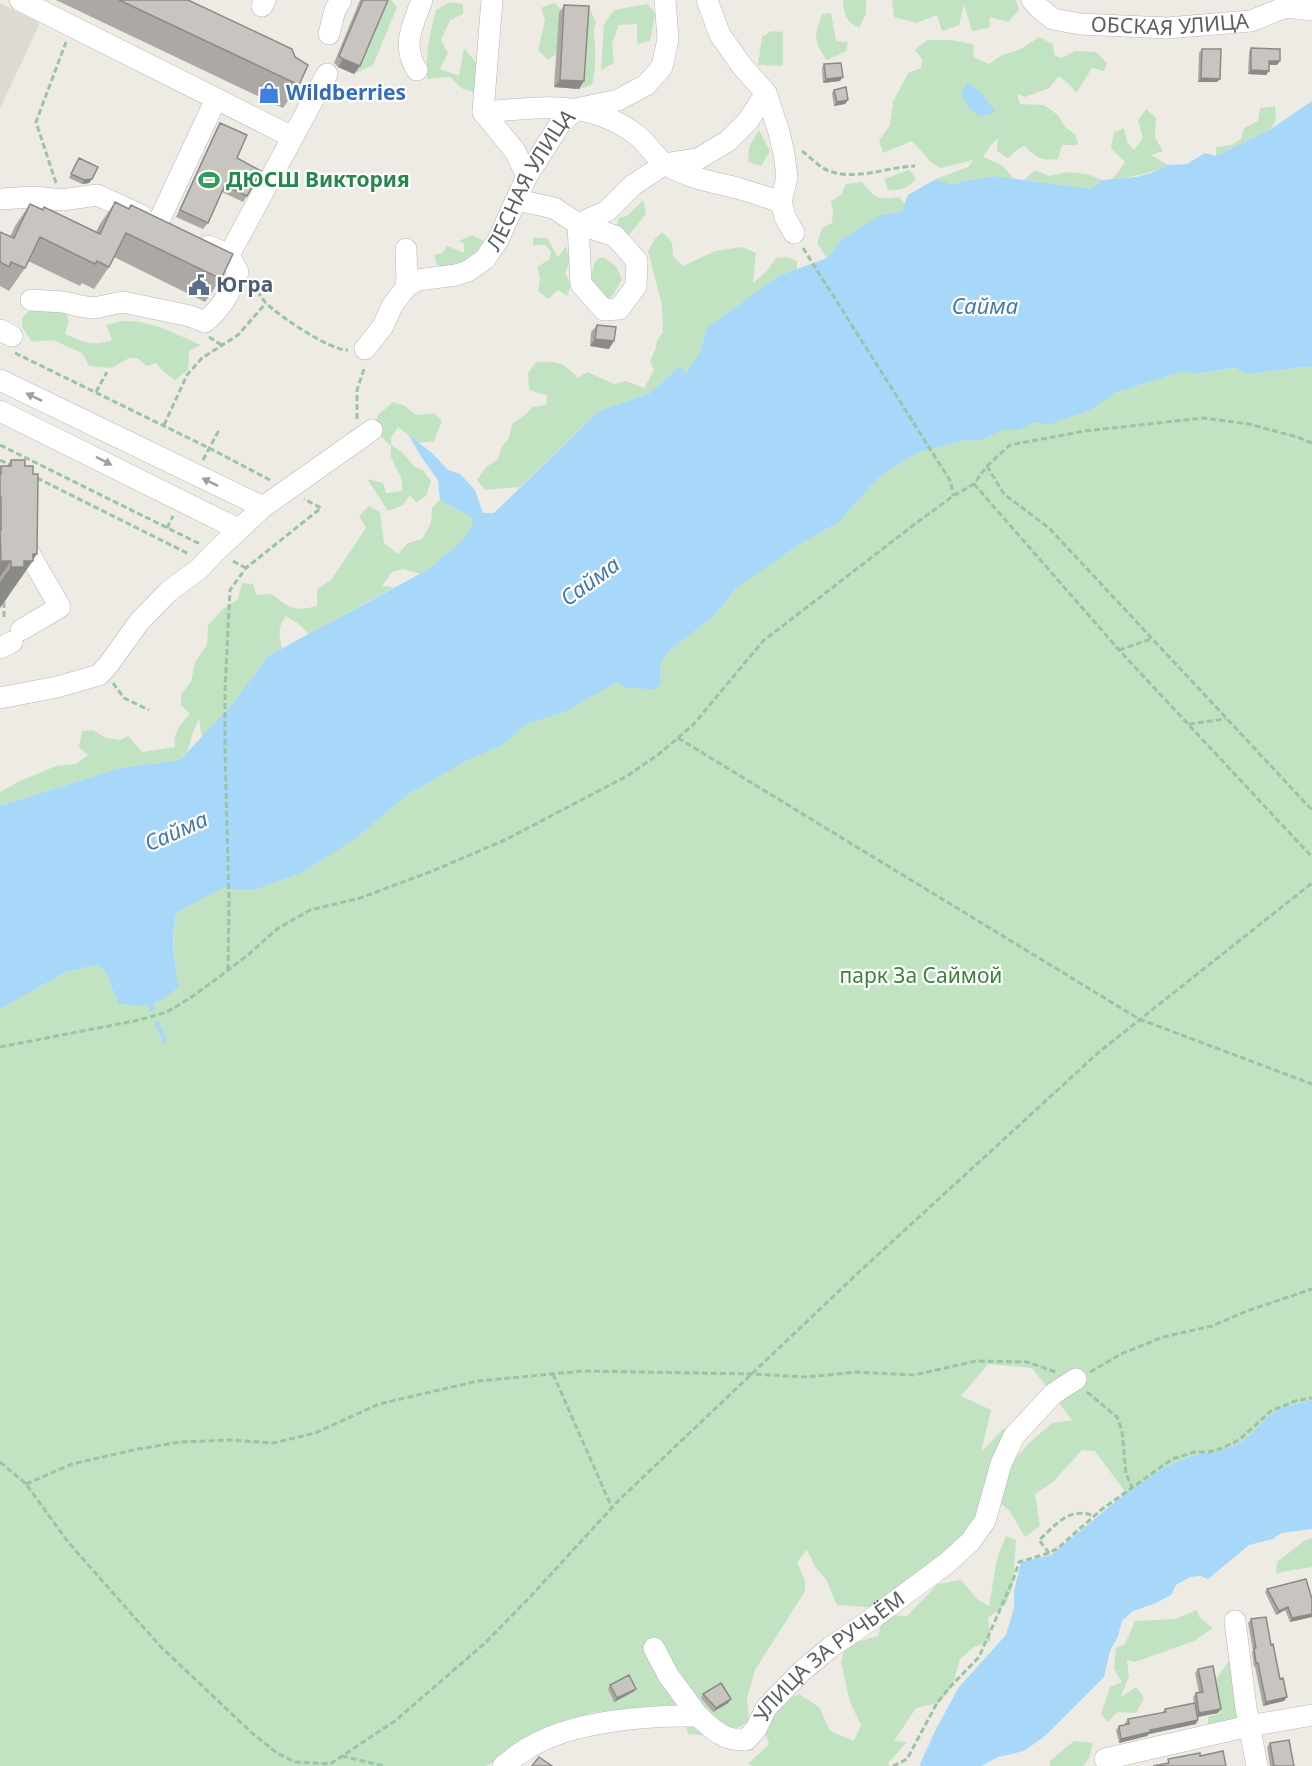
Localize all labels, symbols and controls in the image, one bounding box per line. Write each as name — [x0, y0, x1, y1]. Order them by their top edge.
street label: ОБСКАЯ УЛИЦА — [1090, 6, 1251, 41]
place label: Wildberries — [286, 78, 406, 106]
shop icon: Wildberries — [257, 81, 281, 105]
street label: ЛЕСНАЯ УЛИЦА — [480, 102, 581, 256]
place label: ДЮСШ Виктория — [226, 165, 410, 193]
sports icon: ДЮСШ Виктория — [197, 168, 221, 192]
place label: Югра — [216, 270, 273, 298]
public building icon: Югра — [187, 273, 211, 297]
water label: Сайма — [952, 290, 1018, 320]
one-way arrow — [26, 392, 43, 402]
one-way arrow — [95, 456, 112, 466]
one-way arrow — [201, 477, 218, 486]
water label: Сайма — [554, 549, 625, 612]
water label: Сайма — [139, 803, 212, 857]
park label: парк За Саймой — [840, 961, 1002, 989]
street label: УЛИЦА ЗА РУЧЬЁМ — [747, 1584, 910, 1726]

